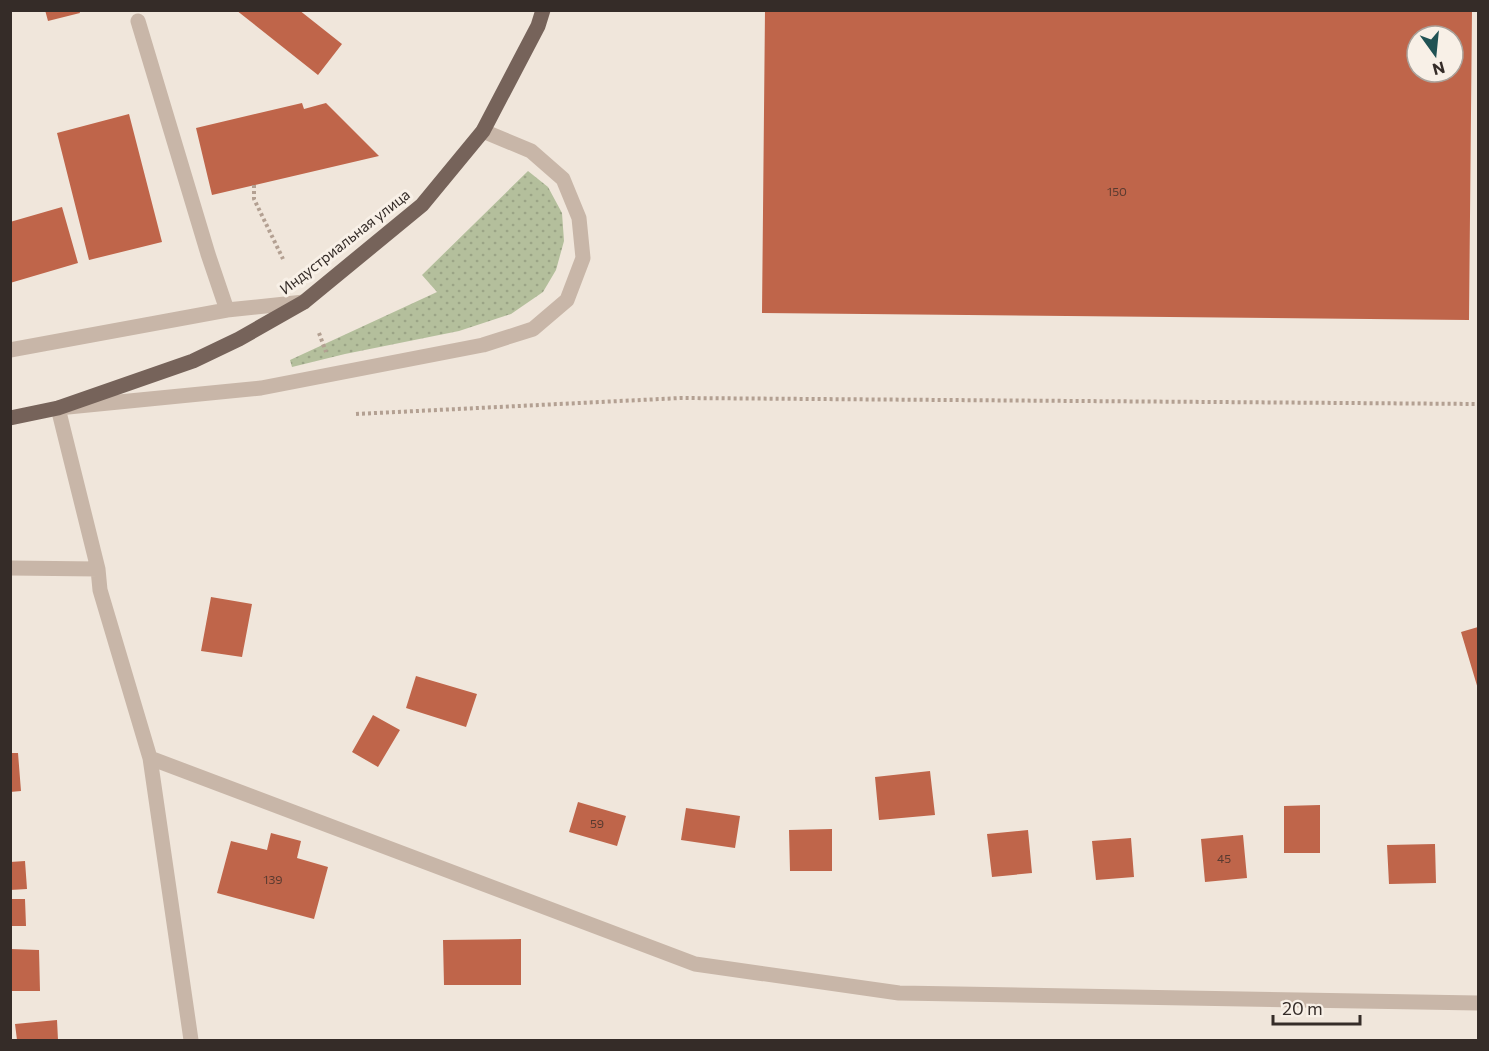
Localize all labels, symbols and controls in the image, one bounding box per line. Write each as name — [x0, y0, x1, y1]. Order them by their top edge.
north arrow — [1405, 24, 1465, 84]
text: N — [1431, 58, 1447, 80]
house number: 150 — [1107, 184, 1127, 198]
street label: Индустриальная улица — [276, 185, 413, 298]
house number: 59 — [590, 816, 604, 830]
house number: 45 — [1217, 851, 1231, 865]
house number: 139 — [263, 872, 283, 886]
scale bar — [1273, 988, 1360, 1026]
text: 20 m — [1282, 997, 1323, 1019]

